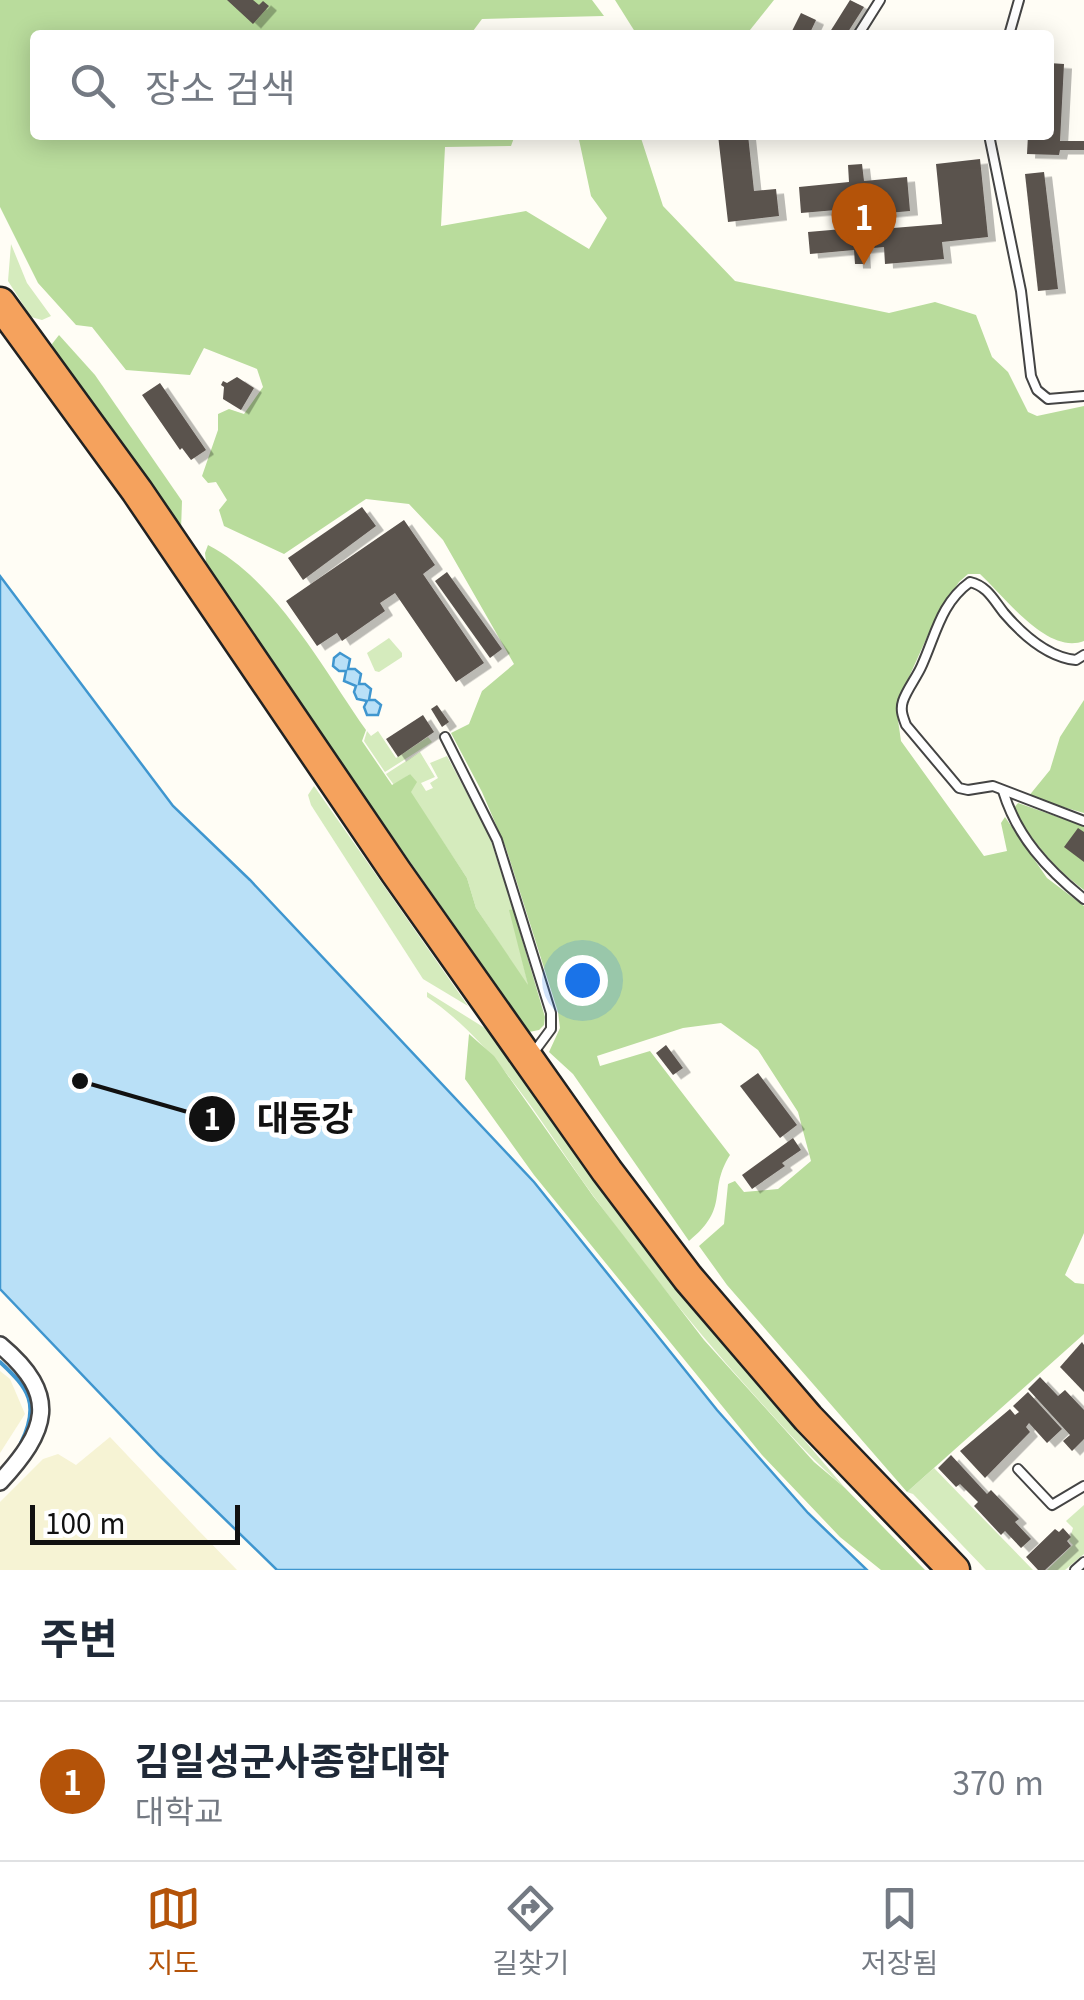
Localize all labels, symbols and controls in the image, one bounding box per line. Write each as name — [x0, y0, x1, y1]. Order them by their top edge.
search box — [30, 30, 1054, 140]
icon: search — [65, 58, 120, 113]
text: 장소 검색 — [145, 58, 295, 113]
pin: 1 — [832, 182, 896, 265]
your location — [557, 955, 608, 1006]
callout: 대동강 — [187, 1087, 374, 1152]
text: 대동강 — [257, 1090, 353, 1141]
text: 1 — [203, 1095, 221, 1139]
scale bar — [30, 1500, 240, 1544]
text: 100 m — [45, 1502, 125, 1542]
text: 주변 — [40, 1605, 117, 1666]
text: 김일성군사종합대학 — [135, 1731, 450, 1786]
text: 1 — [63, 1758, 82, 1804]
text: 370 m — [952, 1758, 1044, 1804]
text: 대학교 — [135, 1786, 223, 1832]
tab: 지도 — [146, 1881, 201, 1981]
tab: 길찾기 — [492, 1881, 569, 1981]
tab: 저장됨 — [861, 1881, 938, 1981]

